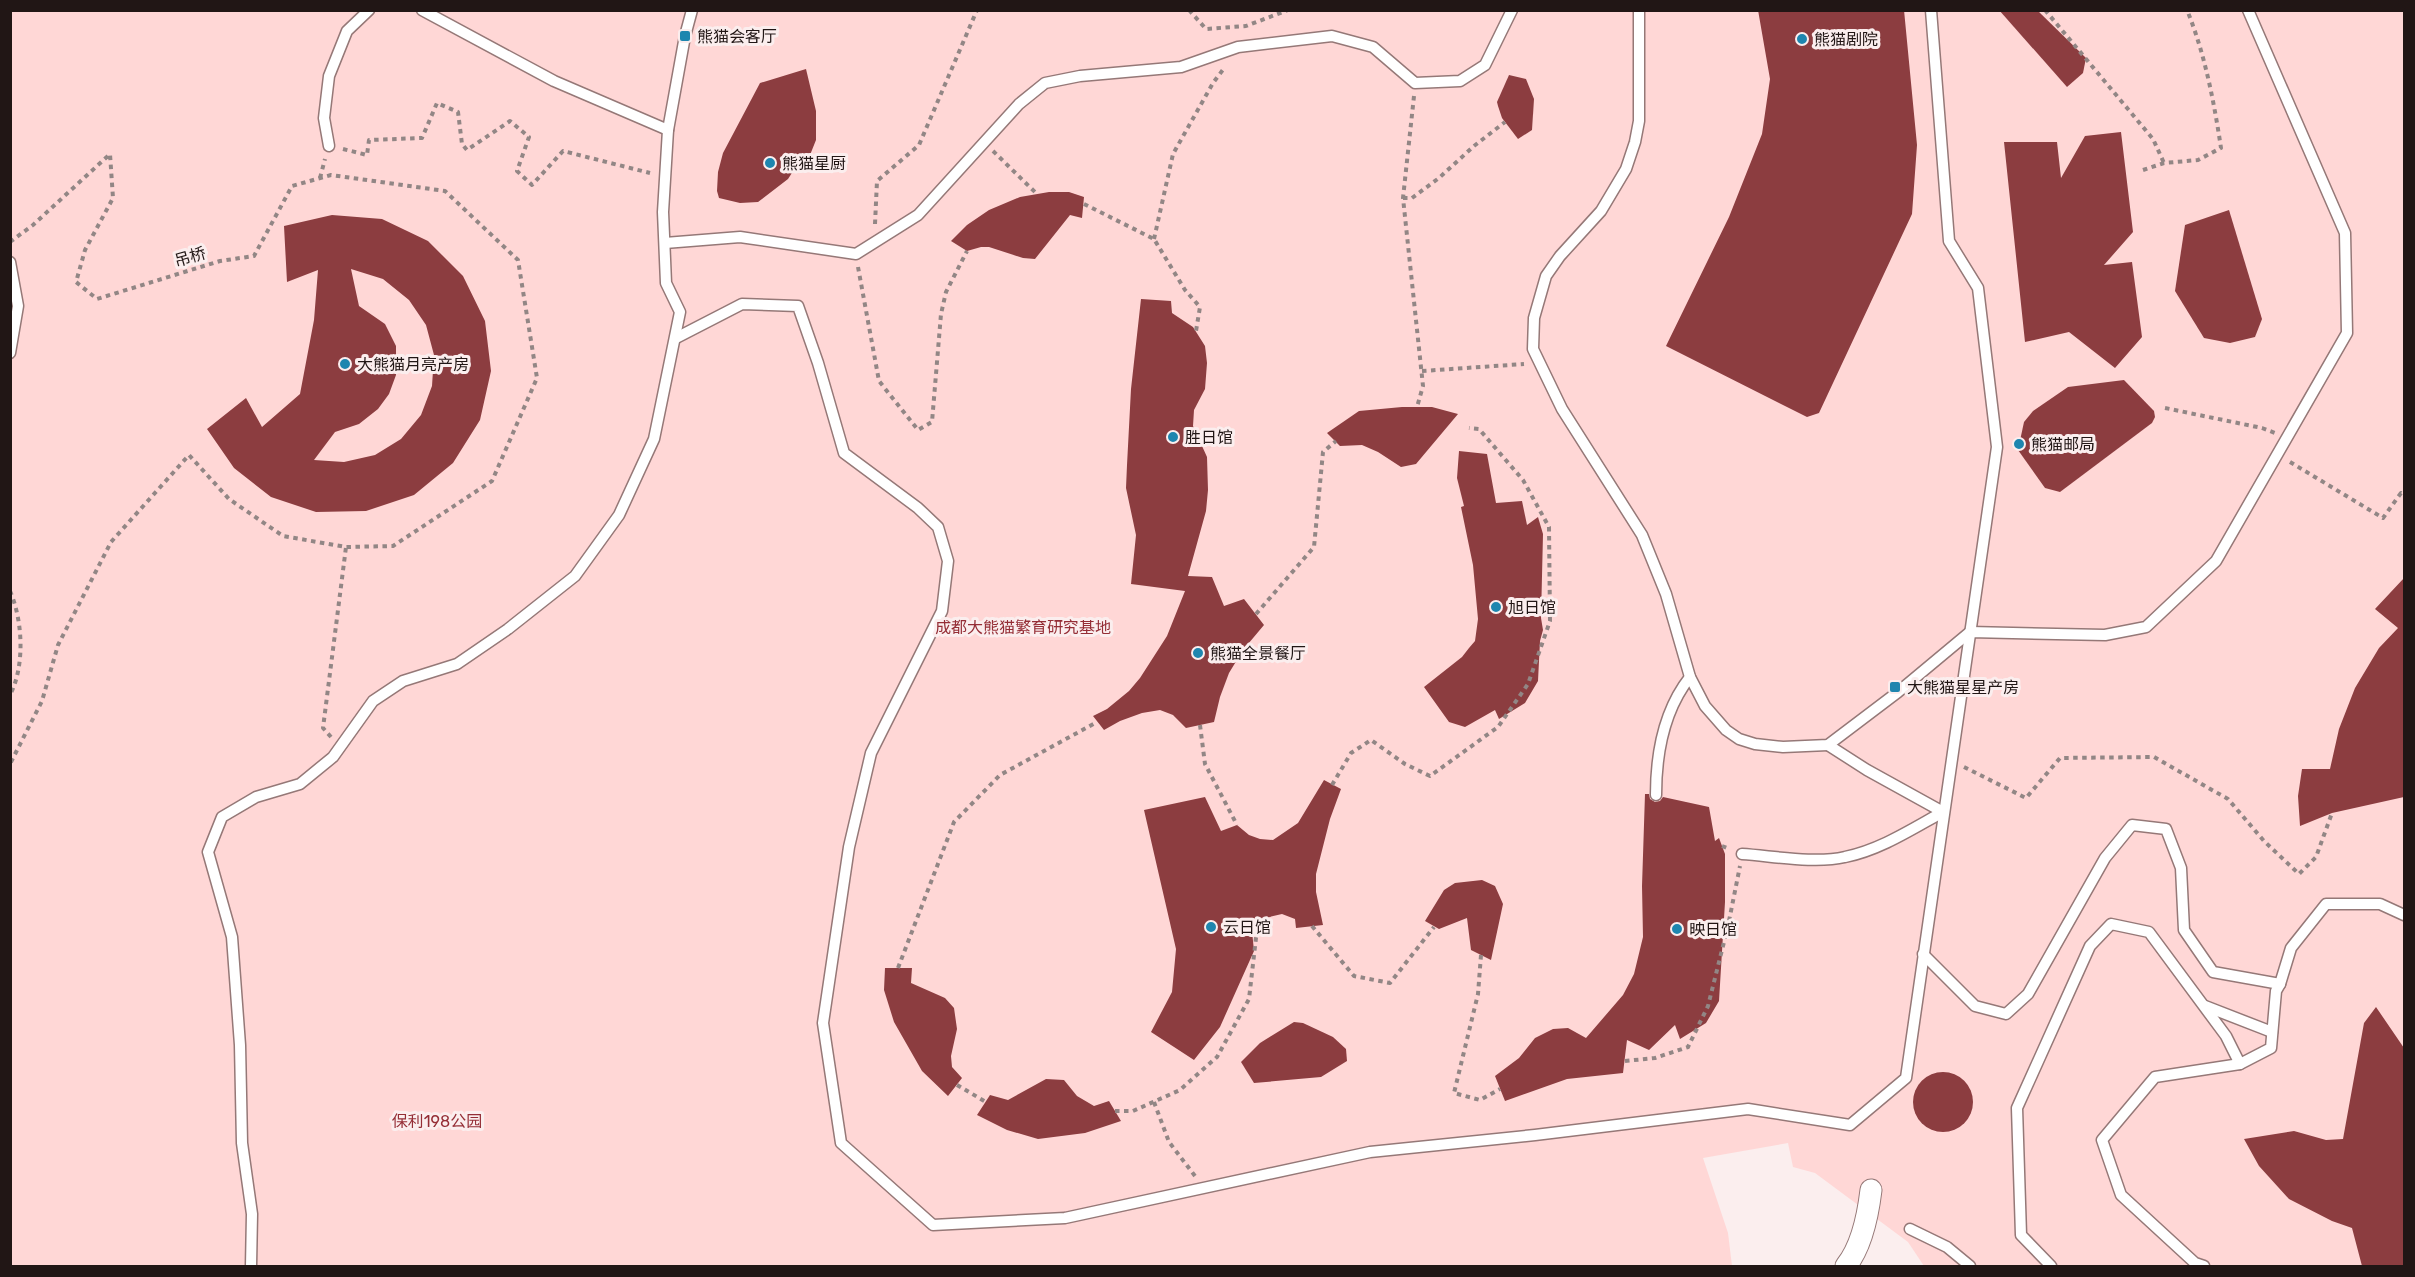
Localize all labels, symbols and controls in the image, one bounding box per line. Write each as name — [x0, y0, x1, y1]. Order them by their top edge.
place label: 熊猫会客厅 — [697, 27, 777, 46]
marker: 熊猫会客厅 — [678, 29, 692, 43]
place label: 熊猫剧院 — [1814, 30, 1878, 49]
marker: 熊猫剧院 — [1795, 32, 1809, 46]
place label: 熊猫星厨 — [782, 154, 846, 173]
marker: 熊猫星厨 — [763, 156, 777, 170]
street label: 吊桥 — [172, 243, 208, 271]
place label: 大熊猫月亮产房 — [357, 355, 469, 374]
marker: 大熊猫月亮产房 — [338, 357, 352, 371]
place label: 胜日馆 — [1185, 428, 1233, 447]
marker: 胜日馆 — [1166, 430, 1180, 444]
place label: 熊猫邮局 — [2031, 435, 2095, 454]
marker: 熊猫邮局 — [2012, 437, 2026, 451]
place label: 旭日馆 — [1508, 598, 1556, 617]
marker: 旭日馆 — [1489, 600, 1503, 614]
park label: 成都大熊猫繁育研究基地 — [935, 618, 1111, 637]
place label: 熊猫全景餐厅 — [1210, 644, 1306, 663]
marker: 熊猫全景餐厅 — [1191, 646, 1205, 660]
place label: 大熊猫星星产房 — [1907, 678, 2019, 697]
marker: 大熊猫星星产房 — [1888, 680, 1902, 694]
place label: 云日馆 — [1223, 918, 1271, 937]
marker: 云日馆 — [1204, 920, 1218, 934]
place label: 映日馆 — [1689, 920, 1737, 939]
marker: 映日馆 — [1670, 922, 1684, 936]
park label: 保利198公园 — [392, 1112, 482, 1131]

